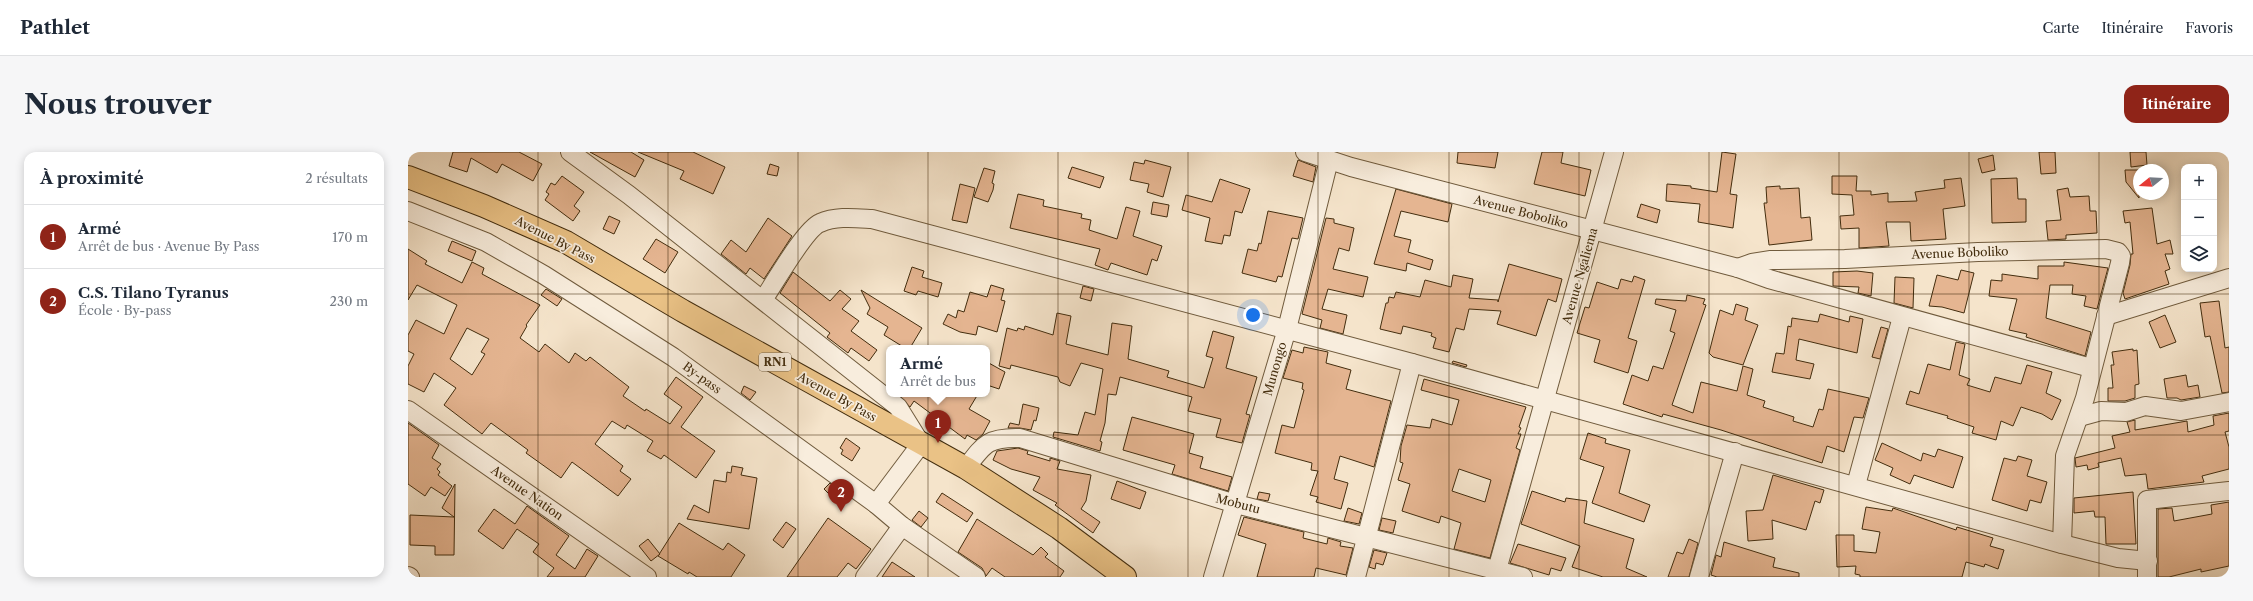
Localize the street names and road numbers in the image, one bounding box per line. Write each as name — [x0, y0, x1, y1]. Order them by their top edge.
street label: Avenue Boboliko — [1471, 191, 1570, 231]
street label: Avenue By Pass — [512, 212, 598, 266]
street label: Avenue Ngaliema — [1558, 225, 1601, 327]
street label: Avenue Boboliko — [1910, 243, 2009, 262]
street label: Munongo — [1260, 340, 1289, 398]
road number: RN1 — [759, 353, 791, 371]
street label: By-pass — [680, 359, 725, 397]
street label: Avenue By Pass — [794, 368, 879, 424]
street label: Avenue Nation — [488, 462, 567, 523]
street label: Mobutu — [1214, 490, 1263, 517]

